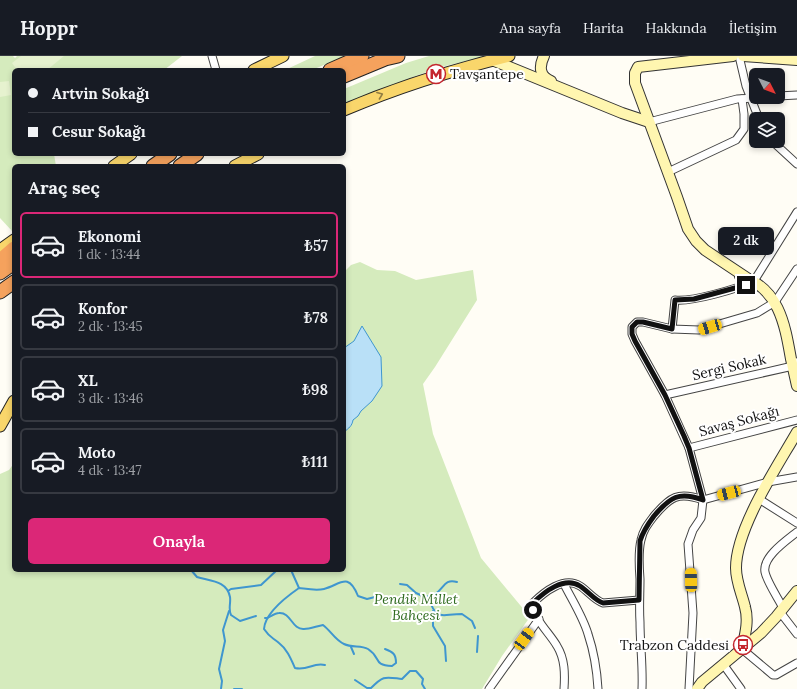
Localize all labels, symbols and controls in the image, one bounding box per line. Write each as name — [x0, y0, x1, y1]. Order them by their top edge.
text: Hoppr — [20, 16, 78, 40]
text: Ana sayfa — [500, 19, 561, 37]
text: Harita — [583, 19, 624, 37]
text: Hakkında — [646, 19, 707, 37]
text: İletişim — [729, 19, 777, 37]
metro station icon: Tavşantepe — [425, 63, 447, 85]
place label: Tavşantepe — [450, 65, 524, 83]
north arrow — [749, 68, 785, 104]
map controls — [749, 68, 785, 148]
text: Artvin Sokağı — [52, 84, 150, 103]
one-way arrow — [377, 92, 384, 100]
button: layers — [749, 112, 785, 148]
text: Cesur Sokağı — [52, 122, 146, 141]
text: Araç seç — [28, 176, 100, 199]
icon: car — [30, 227, 66, 263]
text: Ekonomi — [78, 227, 141, 246]
callout: 2 dk — [718, 227, 774, 255]
text: 2 dk — [733, 232, 759, 249]
text: ₺57 — [304, 236, 328, 255]
text: 1 dk · 13:44 — [78, 246, 140, 263]
route end — [737, 276, 755, 294]
icon: car — [30, 299, 66, 335]
text: Konfor — [78, 299, 127, 318]
text: ₺78 — [304, 308, 328, 327]
text: 2 dk · 13:45 — [78, 318, 143, 335]
car — [697, 318, 723, 336]
street label: Sergi Sokak — [690, 350, 768, 384]
icon: car — [30, 371, 66, 407]
text: XL — [78, 371, 98, 390]
text: ₺98 — [302, 380, 328, 399]
text: 3 dk · 13:46 — [78, 390, 143, 407]
street label: Savaş Sokağı — [697, 402, 781, 440]
icon: car — [30, 443, 66, 479]
text: Moto — [78, 443, 115, 462]
text: ₺111 — [302, 452, 328, 471]
text: 4 dk · 13:47 — [78, 462, 142, 479]
car — [716, 484, 742, 502]
button: Onayla — [28, 518, 330, 564]
car — [685, 568, 697, 592]
park label: Pendik Millet Bahçesi — [374, 590, 459, 624]
route start — [524, 601, 542, 619]
car — [512, 626, 536, 652]
bus stop icon: Trabzon Caddesi̇ — [732, 634, 754, 656]
place label: Trabzon Caddesi̇ — [620, 636, 729, 654]

